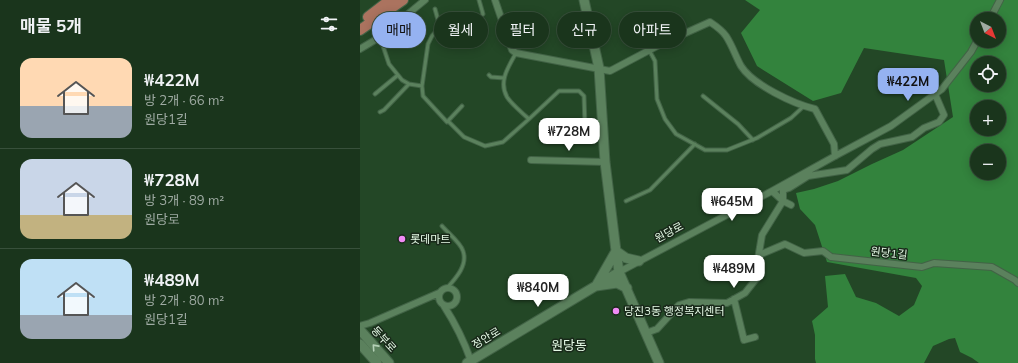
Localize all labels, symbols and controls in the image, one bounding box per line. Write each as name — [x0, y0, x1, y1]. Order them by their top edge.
chip: 매매 — [372, 12, 426, 48]
chip: 월세 — [434, 12, 488, 48]
chip: 필터 — [496, 12, 549, 48]
chip: 신규 — [557, 12, 611, 48]
chip: 아파트 — [619, 12, 686, 48]
north arrow — [970, 12, 1006, 48]
map controls — [970, 12, 1006, 180]
icon: filters — [318, 13, 340, 35]
text: 매물 5개 — [20, 15, 82, 36]
button: locate — [970, 56, 1006, 92]
pin: ₩422M — [880, 68, 936, 102]
text: ₩422M — [144, 69, 200, 90]
text: ₩422M — [887, 73, 929, 89]
icon: home — [52, 74, 100, 122]
text: 방 2개 · 66 m² — [144, 92, 224, 108]
button: + — [970, 100, 1006, 136]
text: 원당1길 — [144, 111, 188, 127]
pin: ₩728M — [541, 118, 597, 152]
text: ₩728M — [548, 123, 590, 139]
button: − — [970, 144, 1006, 180]
text: ₩728M — [144, 169, 200, 190]
icon: home — [52, 175, 100, 223]
pin: ₩645M — [704, 188, 760, 222]
text: 방 3개 · 89 m² — [144, 192, 224, 208]
text: ₩645M — [711, 193, 753, 209]
text: 원당로 — [144, 211, 180, 227]
street label: 원당로 — [652, 219, 686, 245]
place label: 롯데마트 — [410, 232, 450, 246]
marker: 롯데마트 — [397, 234, 407, 244]
street label: 원당1길 — [870, 244, 908, 262]
pin: ₩489M — [706, 255, 762, 289]
text: ₩489M — [713, 260, 755, 276]
text: ₩489M — [144, 269, 200, 290]
pin: ₩840M — [510, 274, 566, 308]
icon: home — [52, 275, 100, 323]
text: ₩840M — [517, 279, 559, 295]
text: 방 2개 · 80 m² — [144, 292, 224, 308]
place label: 당진3동 행정복지센터 — [624, 304, 725, 318]
marker: 당진3동 행정복지센터 — [611, 306, 621, 316]
text: 원당1길 — [144, 311, 188, 327]
street label: 동부로 — [369, 323, 399, 355]
street label: 정안로 — [469, 324, 503, 352]
district label: 원당동 — [551, 337, 587, 353]
one-way arrow — [372, 344, 379, 351]

